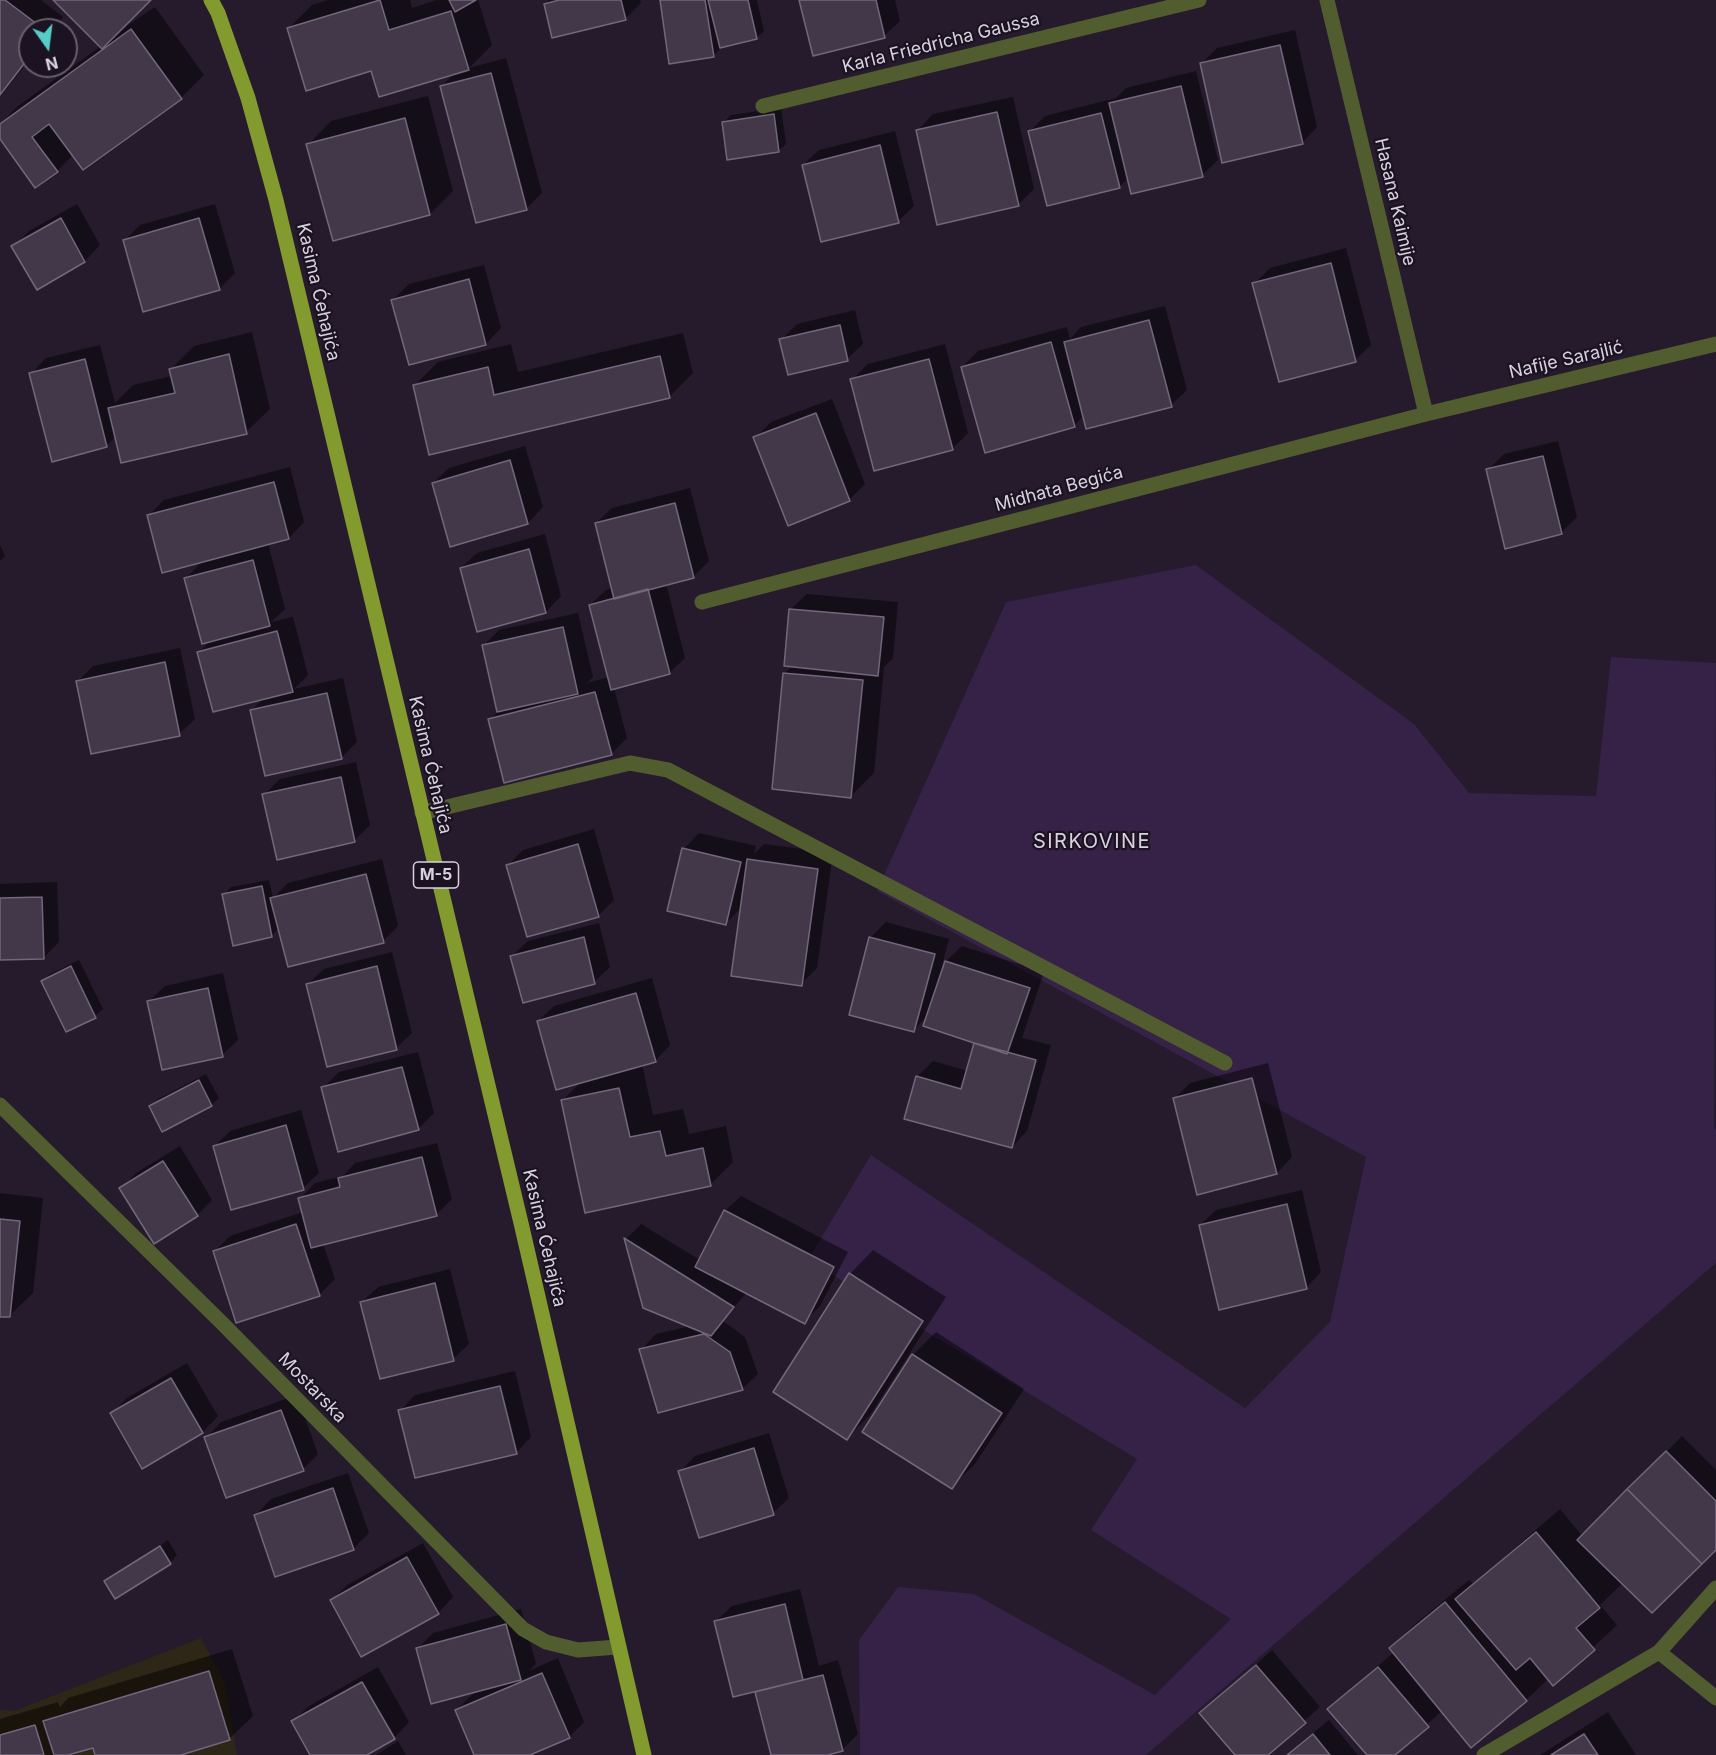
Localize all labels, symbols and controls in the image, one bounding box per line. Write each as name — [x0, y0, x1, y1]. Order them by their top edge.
street label: Karla Friedricha Gaussa — [840, 8, 1042, 78]
north arrow — [18, 18, 78, 78]
text: N — [44, 52, 60, 75]
street label: Hasana Kaimije — [1370, 136, 1420, 268]
street label: Kasima Ćehajića — [292, 221, 344, 363]
street label: Nafije Sarajlić — [1507, 336, 1625, 384]
street label: Midhata Begića — [993, 462, 1125, 516]
street label: Kasima Ćehajića — [404, 694, 456, 836]
district label: SIRKOVINE — [1033, 830, 1151, 854]
road number: M-5 — [414, 862, 458, 888]
street label: Kasima Ćehajića — [518, 1167, 570, 1309]
street label: Mostarska — [273, 1349, 351, 1427]

